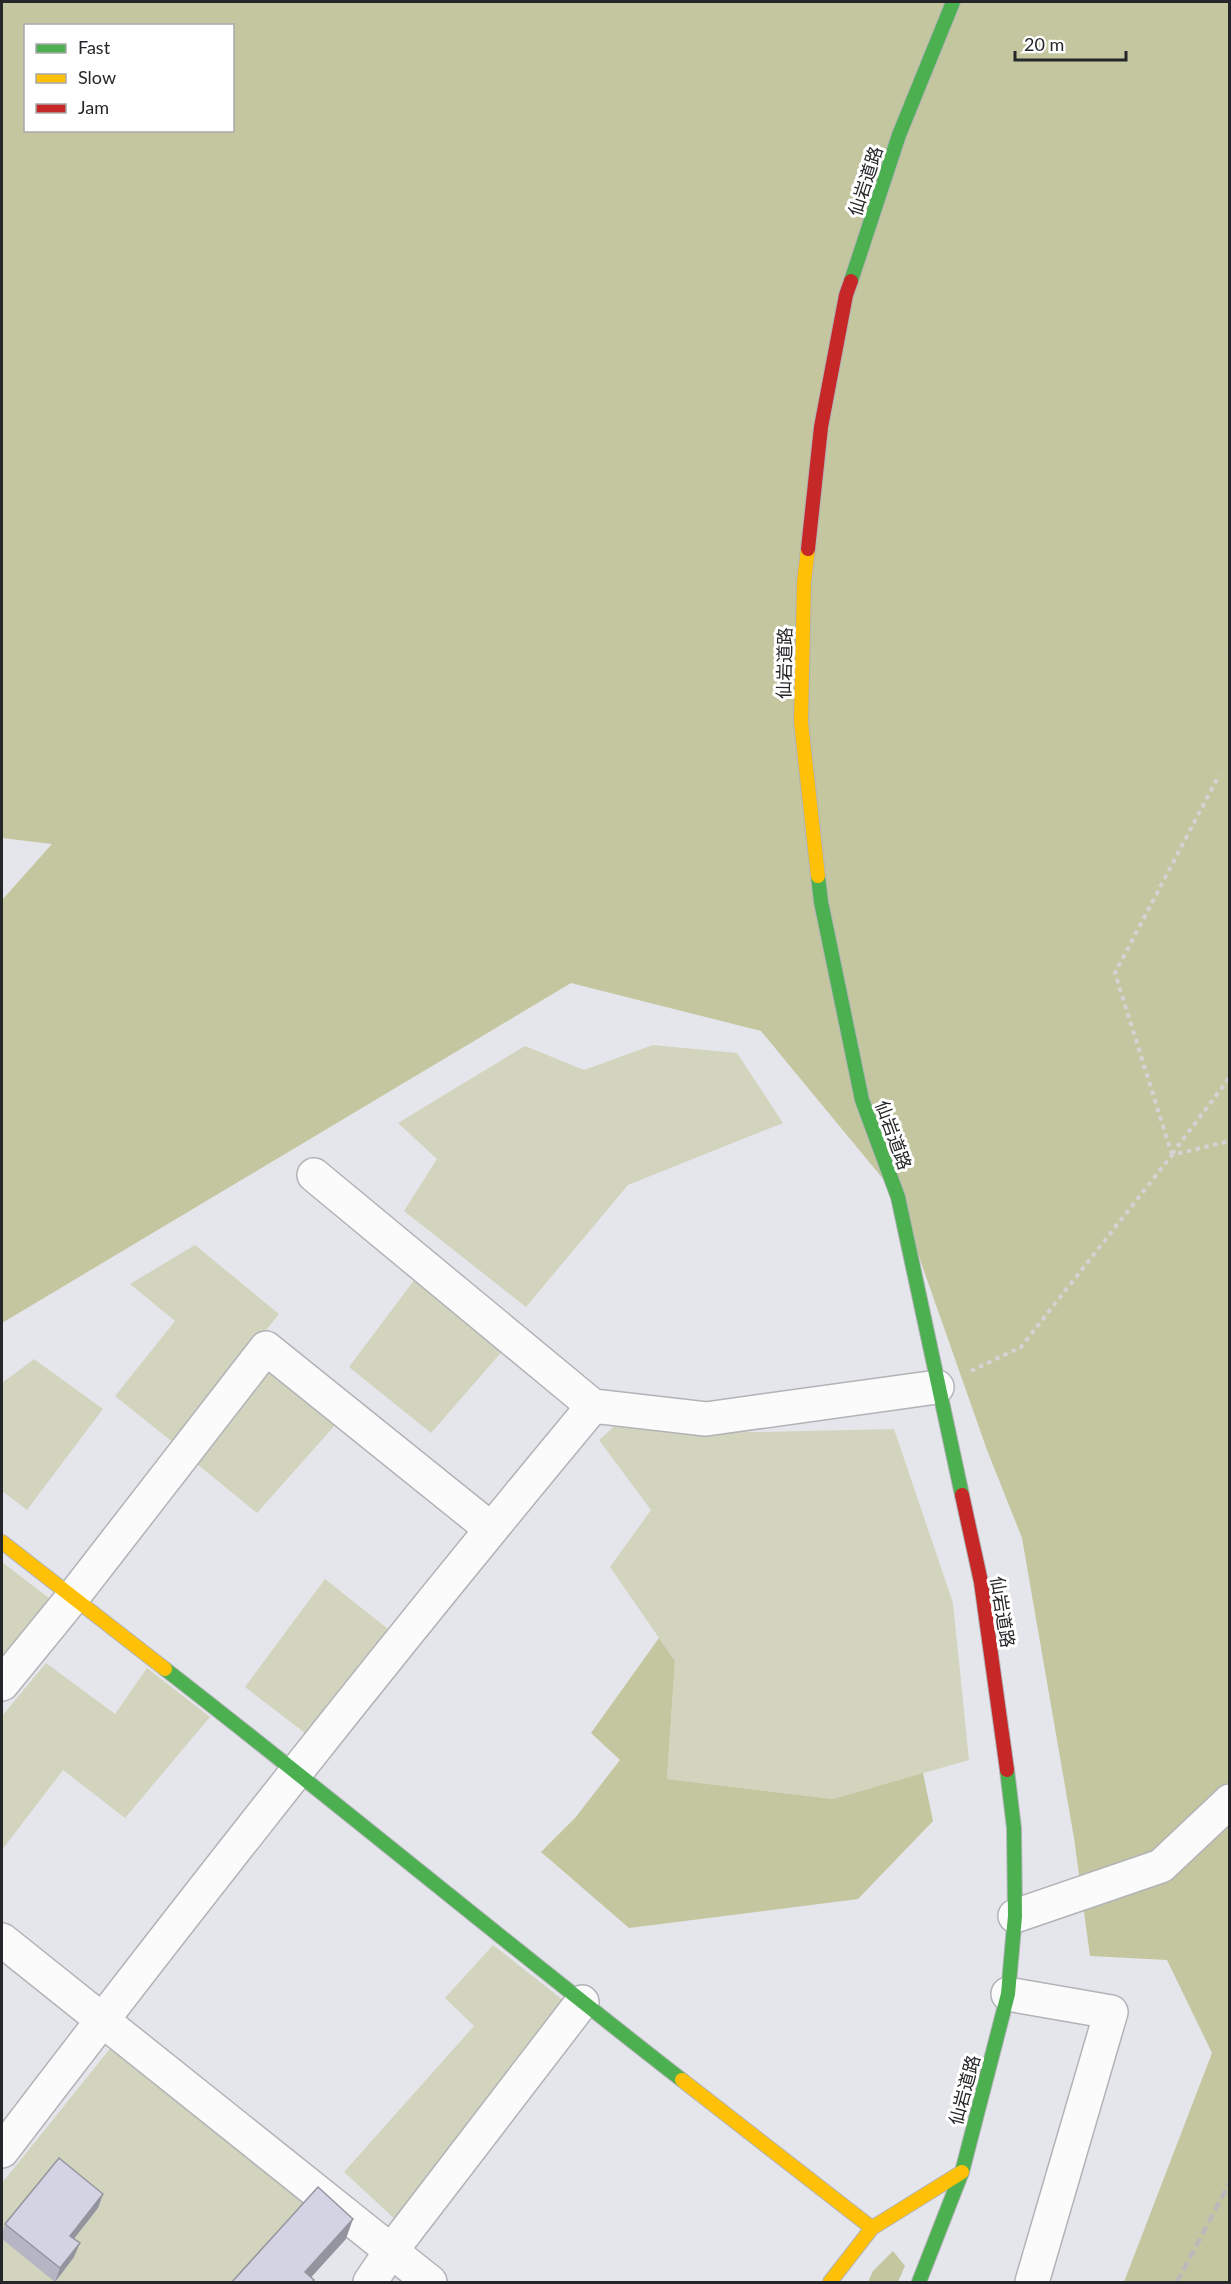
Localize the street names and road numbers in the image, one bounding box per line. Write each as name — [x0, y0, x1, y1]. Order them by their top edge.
street label: 仙岩道路 — [843, 143, 887, 219]
street label: 仙岩道路 — [772, 627, 796, 699]
street label: 仙岩道路 — [871, 1097, 917, 1173]
street label: 仙岩道路 — [987, 1575, 1019, 1649]
street label: 仙岩道路 — [944, 2052, 984, 2128]

